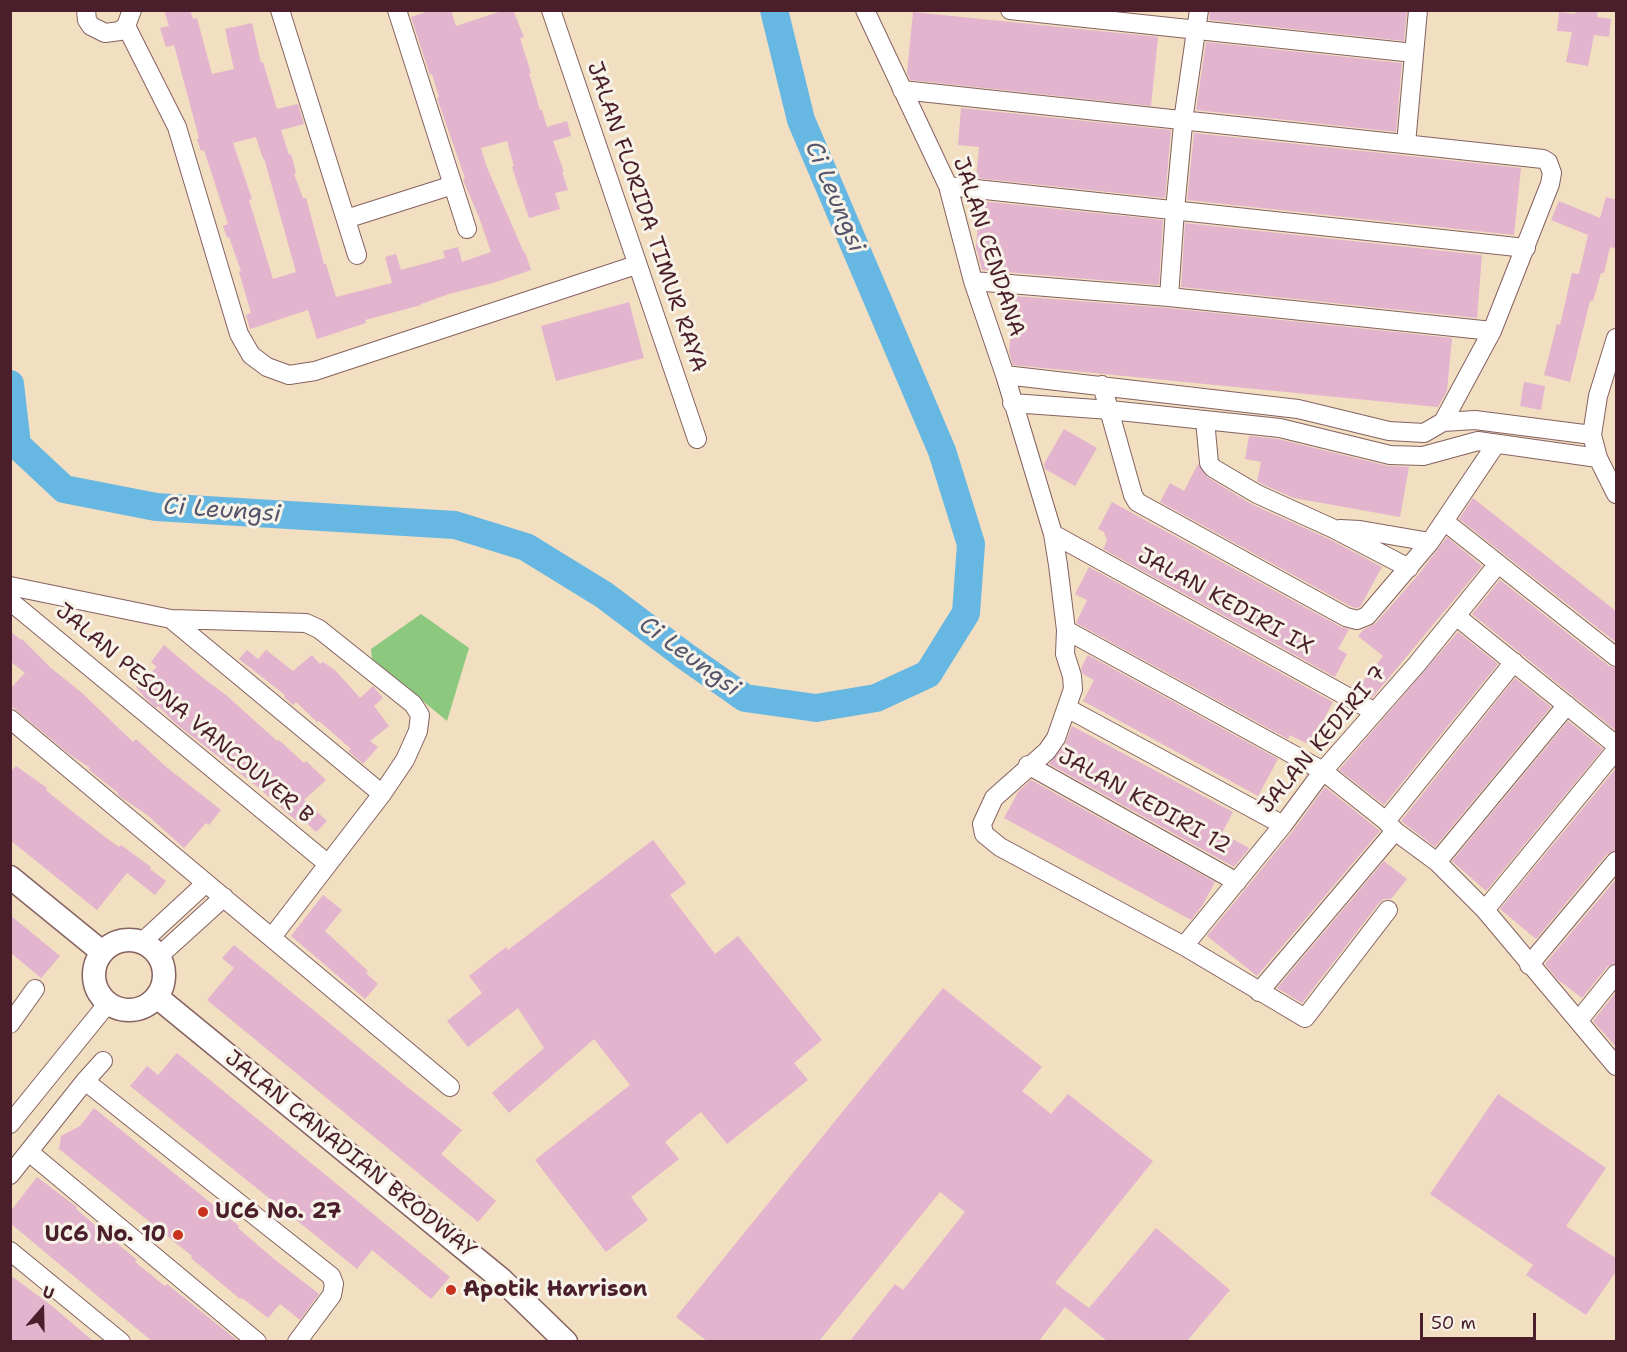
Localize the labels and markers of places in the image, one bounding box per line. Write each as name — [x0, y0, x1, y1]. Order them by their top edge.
place label: UC6 No. 27 — [215, 1199, 341, 1225]
marker: UC6 No. 27 — [196, 1205, 210, 1219]
place label: UC6 No. 10 — [45, 1222, 166, 1248]
marker: UC6 No. 10 — [171, 1228, 185, 1242]
place label: Apotik Harrison — [463, 1277, 647, 1303]
marker: Apotik Harrison — [444, 1283, 458, 1297]

